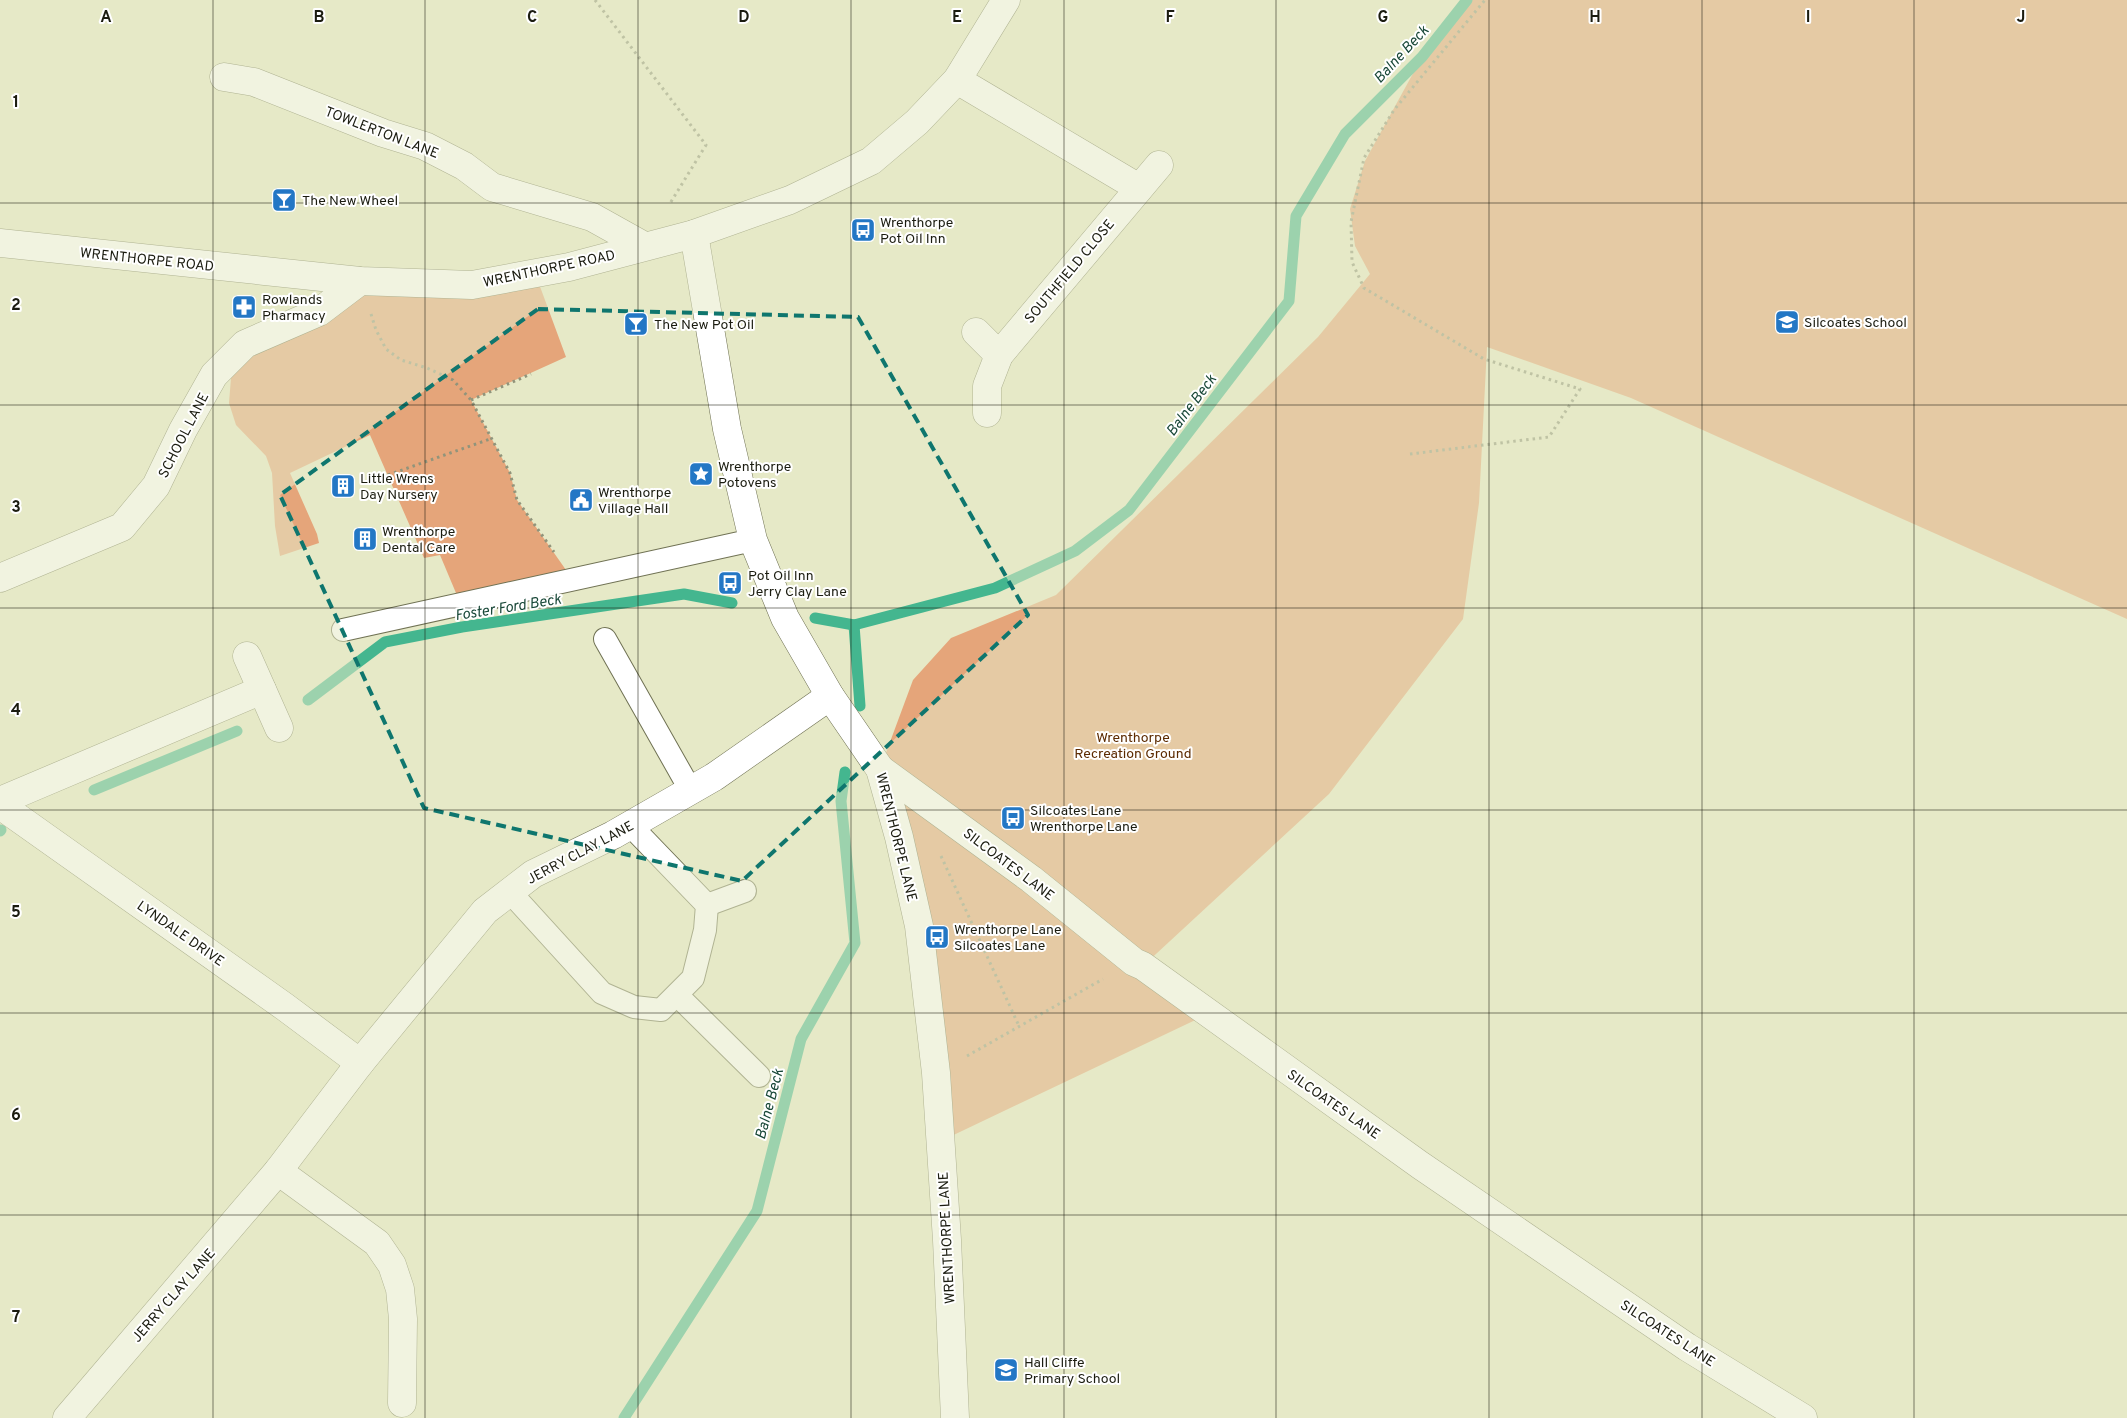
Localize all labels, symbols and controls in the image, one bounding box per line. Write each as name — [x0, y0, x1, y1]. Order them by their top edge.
text: A — [100, 8, 112, 28]
text: B — [313, 8, 325, 28]
text: C — [527, 8, 537, 28]
text: D — [738, 8, 750, 28]
text: E — [952, 8, 962, 28]
text: F — [1165, 8, 1175, 28]
text: G — [1378, 8, 1388, 28]
text: H — [1589, 8, 1601, 28]
text: I — [1806, 8, 1810, 28]
text: J — [2017, 8, 2025, 28]
water label: Balne Beck — [1370, 22, 1434, 88]
text: 1 — [13, 93, 19, 113]
street label: TOWLERTON LANE — [322, 104, 441, 163]
bar icon: The New Wheel — [271, 187, 297, 213]
place label: The New Wheel — [302, 193, 398, 210]
place label: Wrenthorpe Pot Oil Inn — [880, 215, 953, 248]
street label: SOUTHFIELD CLOSE — [1022, 216, 1119, 327]
bus stop icon: Wrenthorpe Pot Oil Inn — [850, 217, 876, 243]
street label: WRENTHORPE ROAD — [79, 245, 215, 276]
street label: WRENTHORPE ROAD — [482, 247, 617, 292]
place label: Rowlands Pharmacy — [262, 292, 326, 325]
pharmacy icon: Rowlands Pharmacy — [231, 294, 257, 320]
text: 2 — [11, 296, 21, 316]
school or university icon: Silcoates School — [1774, 309, 1800, 335]
bar icon: The New Pot Oil — [623, 311, 649, 337]
place label: Silcoates School — [1804, 315, 1907, 332]
place label: The New Pot Oil — [654, 317, 754, 334]
water label: Balne Beck — [1163, 371, 1222, 441]
street label: SCHOOL LANE — [155, 390, 213, 481]
place label: Wrenthorpe Potovens — [718, 459, 791, 492]
place icon: Wrenthorpe Potovens — [688, 461, 714, 487]
place label: Little Wrens Day Nursery — [360, 471, 438, 504]
building icon: Little Wrens Day Nursery — [330, 473, 356, 499]
place label: Wrenthorpe Village Hall — [598, 485, 671, 518]
public building icon: Wrenthorpe Village Hall — [568, 487, 594, 513]
text: 3 — [11, 498, 21, 518]
place label: Wrenthorpe Dental Care — [382, 524, 455, 557]
building icon: Wrenthorpe Dental Care — [352, 526, 378, 552]
place label: Pot Oil Inn Jerry Clay Lane — [748, 568, 847, 601]
bus stop icon: Pot Oil Inn Jerry Clay Lane — [717, 570, 743, 596]
water label: Foster Ford Beck — [454, 591, 563, 626]
text: 4 — [11, 701, 21, 721]
park label: Wrenthorpe Recreation Ground — [1074, 730, 1192, 763]
street label: WRENTHORPE LANE — [871, 771, 920, 904]
place label: Silcoates Lane Wrenthorpe Lane — [1030, 803, 1138, 836]
bus stop icon: Silcoates Lane Wrenthorpe Lane — [1000, 805, 1026, 831]
street label: JERRY CLAY LANE — [524, 818, 637, 889]
street label: SILCOATES LANE — [959, 825, 1057, 905]
street label: LYNDALE DRIVE — [133, 898, 227, 971]
text: 5 — [11, 903, 21, 923]
place label: Wrenthorpe Lane Silcoates Lane — [954, 922, 1062, 955]
bus stop icon: Wrenthorpe Lane Silcoates Lane — [924, 924, 950, 950]
water label: Balne Beck — [752, 1066, 789, 1142]
street label: SILCOATES LANE — [1283, 1067, 1383, 1144]
text: 6 — [11, 1106, 21, 1126]
street label: WRENTHORPE LANE — [936, 1171, 959, 1305]
street label: JERRY CLAY LANE — [129, 1246, 219, 1346]
street label: SILCOATES LANE — [1617, 1297, 1718, 1371]
text: 7 — [12, 1308, 20, 1328]
place label: Hall Cliffe Primary School — [1024, 1355, 1120, 1388]
school or university icon: Hall Cliffe Primary School — [993, 1357, 1019, 1383]

